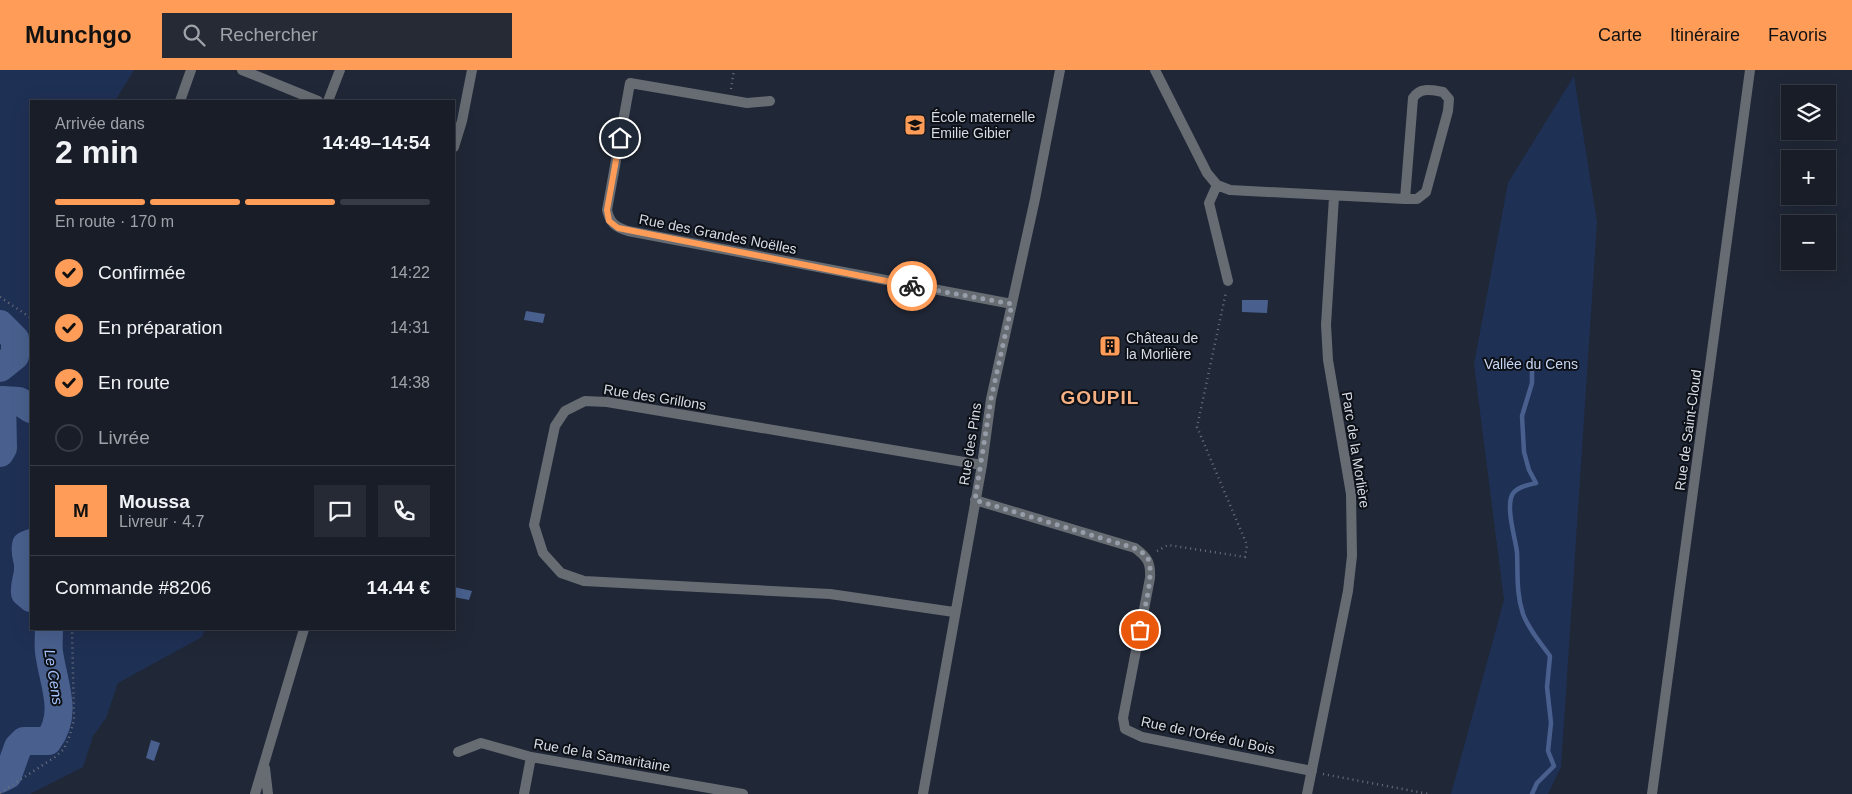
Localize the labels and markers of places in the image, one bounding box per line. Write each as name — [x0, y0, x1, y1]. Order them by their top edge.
place label: École maternelle Emilie Gibier — [931, 109, 1035, 141]
school or university icon: École maternelle Emilie Gibier — [903, 113, 927, 137]
pin — [599, 117, 641, 159]
place label: Château de la Morlière — [1126, 330, 1199, 362]
building icon: Château de la Morlière — [1098, 334, 1122, 358]
pin — [1119, 609, 1161, 651]

